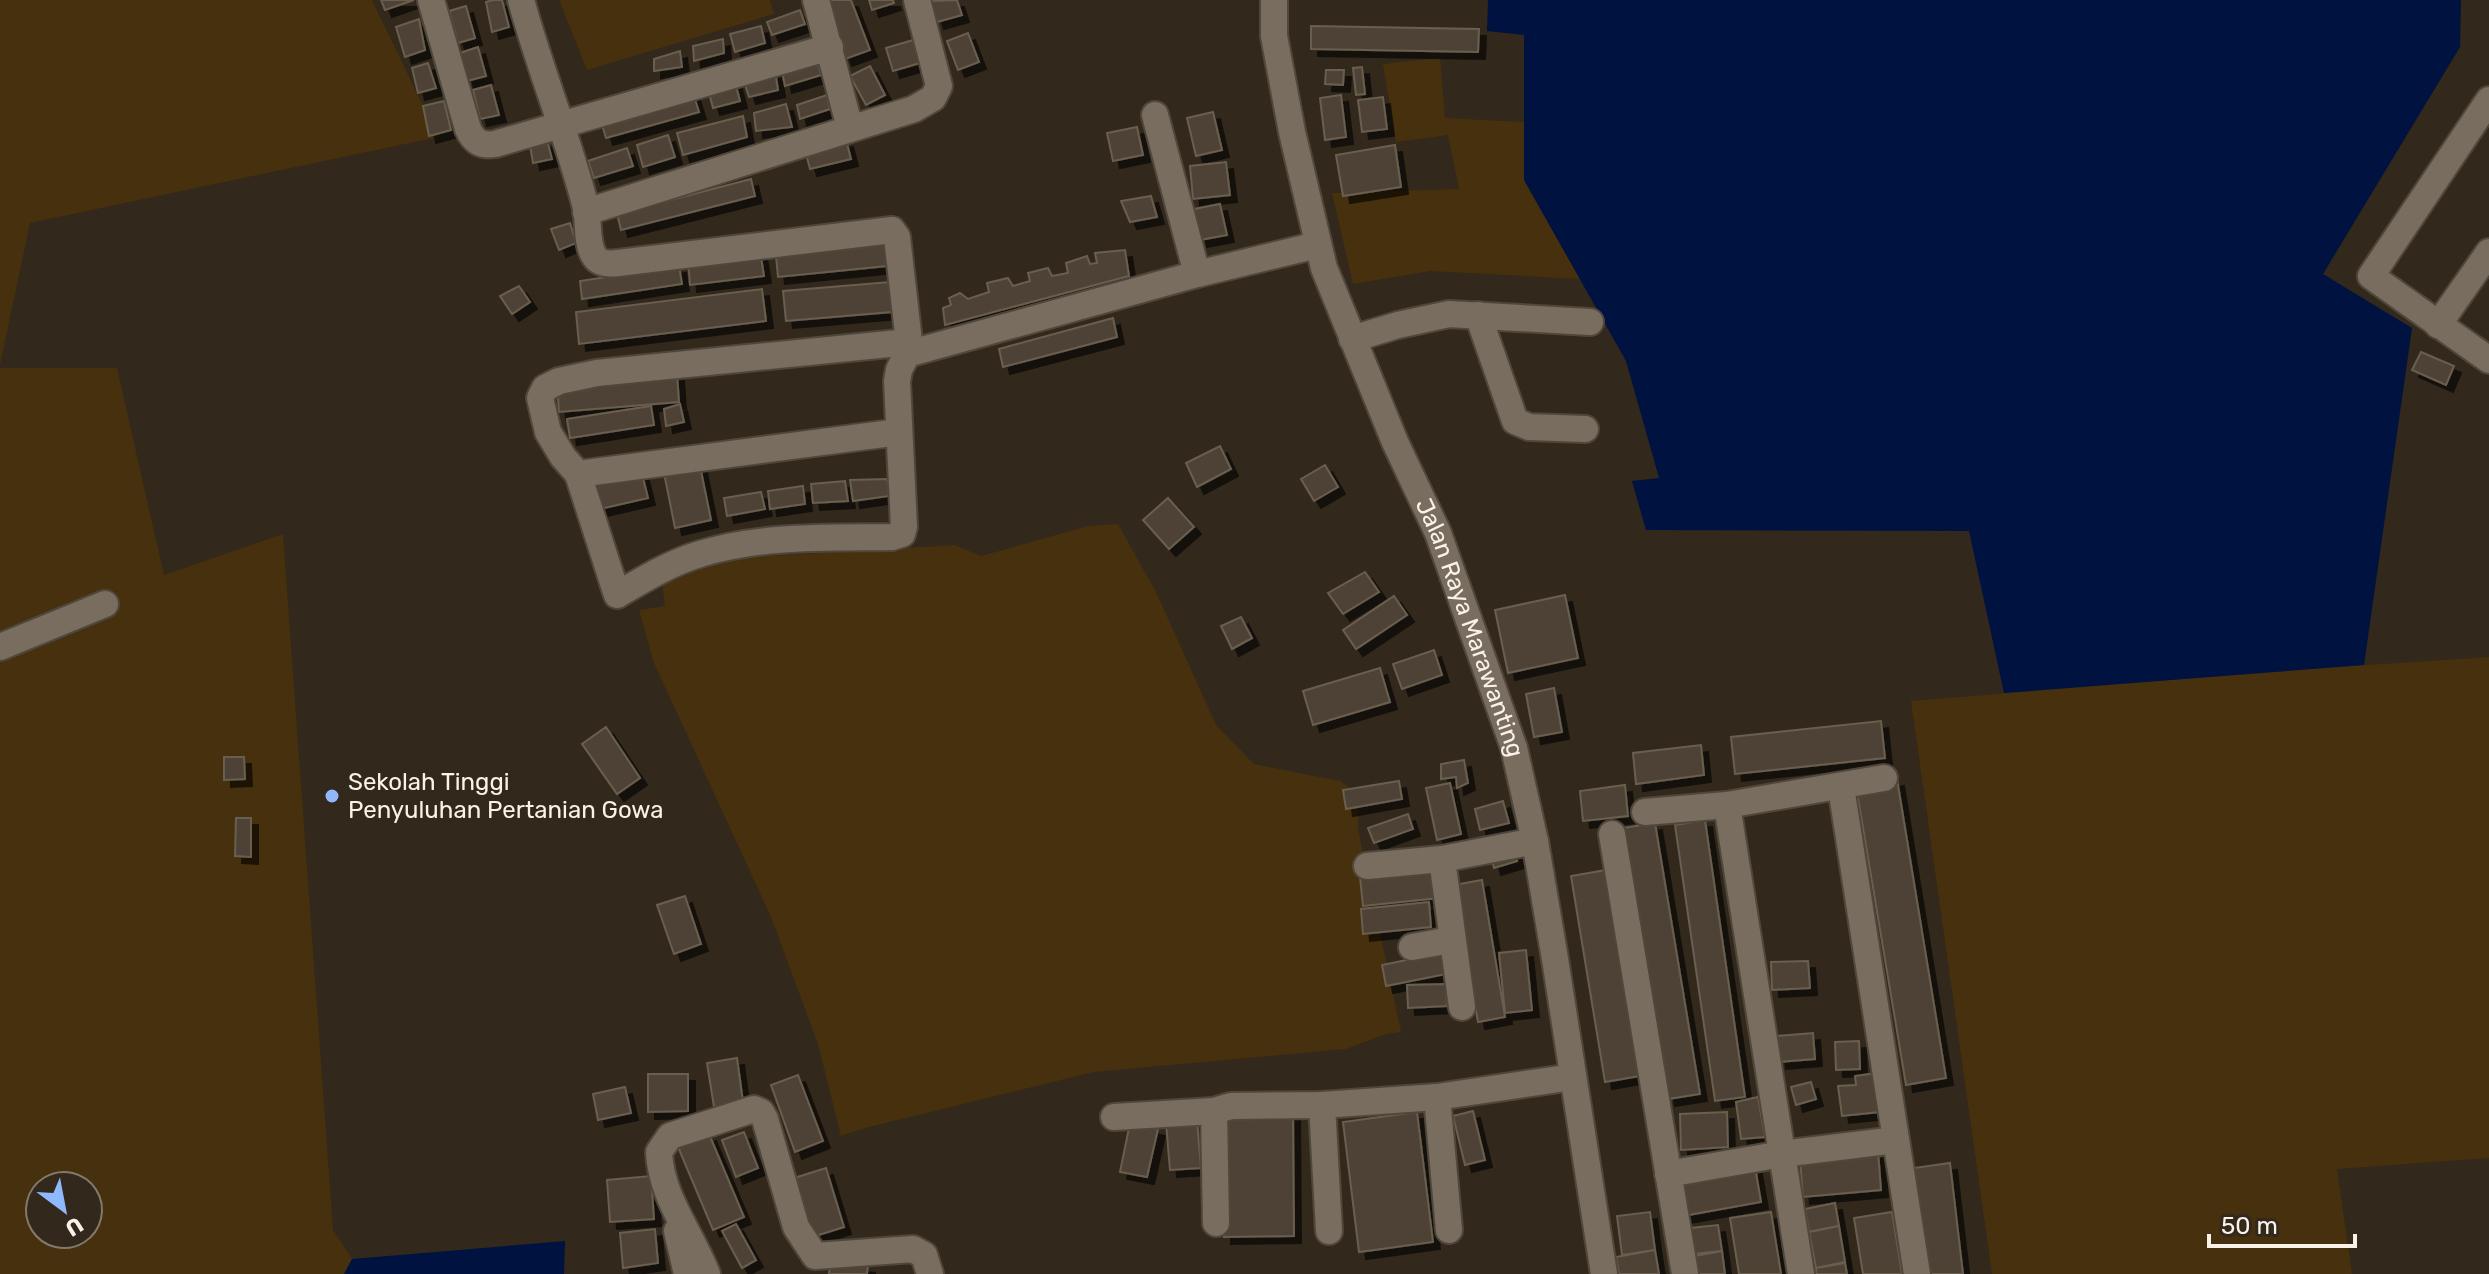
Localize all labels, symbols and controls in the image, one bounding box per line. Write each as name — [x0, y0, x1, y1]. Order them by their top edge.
street label: Jalan Raya Marawanting — [1410, 494, 1530, 760]
place label: Sekolah Tinggi Penyuluhan Pertanian Gowa — [348, 768, 664, 824]
marker: Sekolah Tinggi Penyuluhan Pertanian Gowa — [323, 787, 341, 805]
north arrow — [24, 1170, 104, 1250]
scale bar — [2209, 1198, 2355, 1248]
text: U — [60, 1211, 88, 1242]
text: 50 m — [2221, 1212, 2278, 1240]

